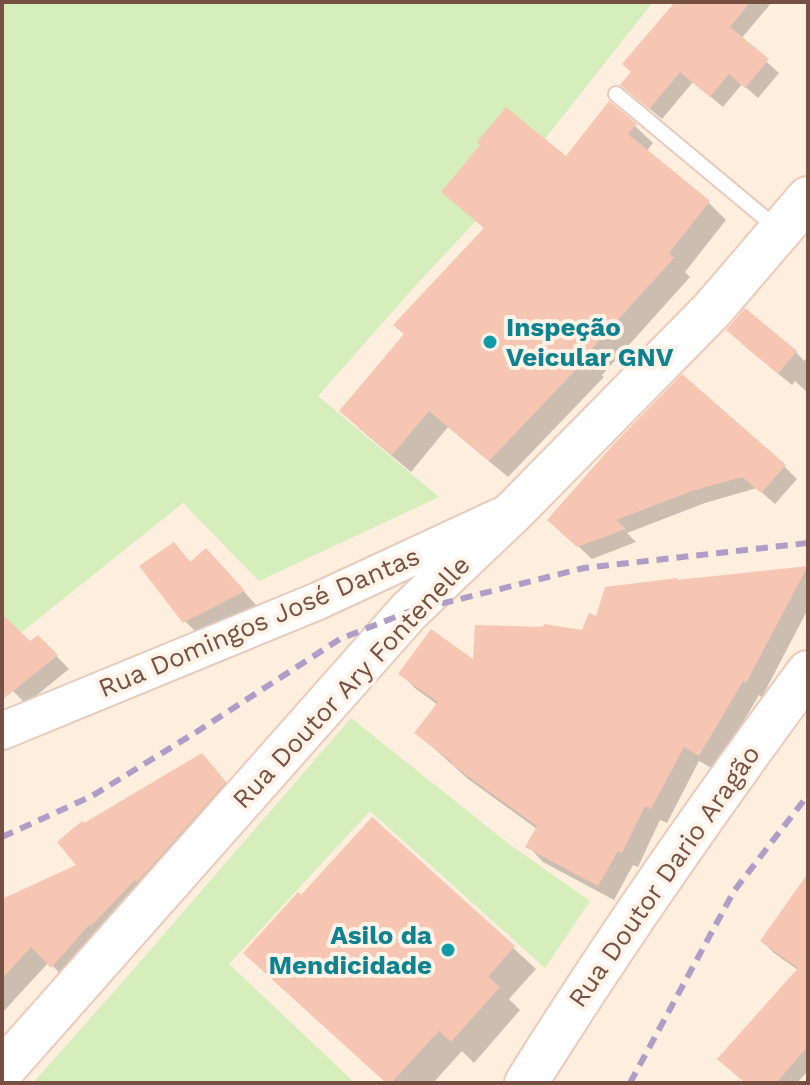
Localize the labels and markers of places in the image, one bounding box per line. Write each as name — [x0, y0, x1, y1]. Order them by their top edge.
place label: Inspeção Veicular GNV — [506, 312, 674, 372]
marker: Inspeção Veicular GNV — [481, 333, 499, 351]
place label: Asilo da Mendicidade — [268, 920, 432, 980]
marker: Asilo da Mendicidade — [439, 941, 457, 959]

